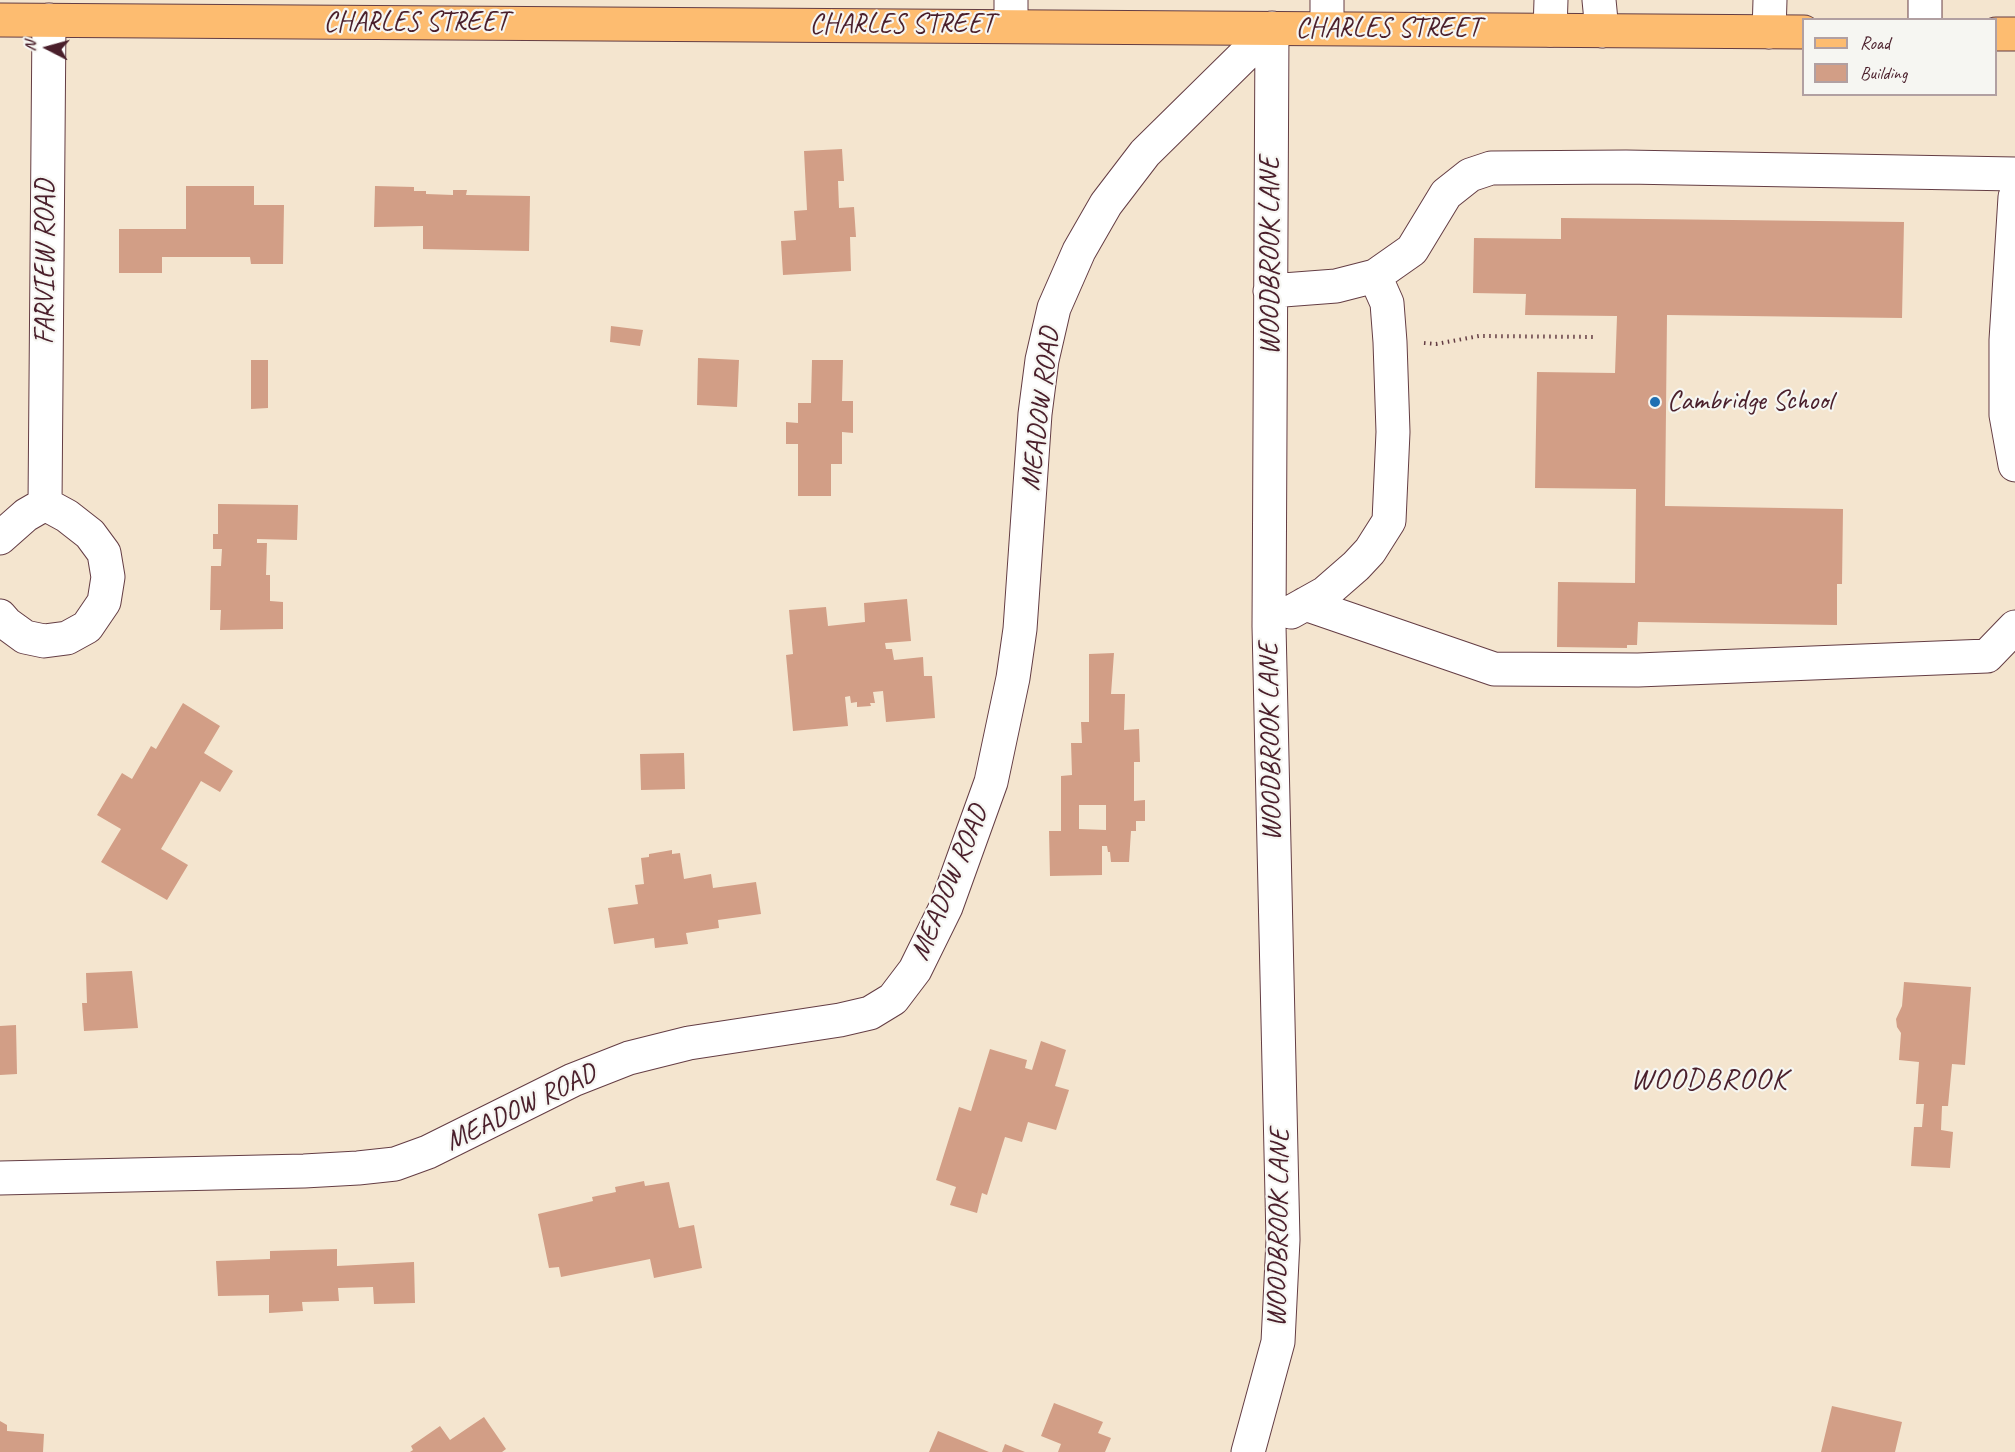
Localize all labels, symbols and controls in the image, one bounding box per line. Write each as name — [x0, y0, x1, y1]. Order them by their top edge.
street label: CHARLES STREET — [324, 6, 508, 40]
street label: CHARLES STREET — [810, 8, 994, 42]
street label: CHARLES STREET — [1296, 12, 1480, 46]
north arrow — [18, 18, 78, 78]
legend — [1802, 18, 1997, 96]
text: Road — [1860, 32, 1890, 54]
text: N — [20, 40, 41, 52]
text: Building — [1860, 62, 1907, 84]
street label: WOODBROOK LANE — [1254, 157, 1288, 355]
street label: FARVIEW ROAD — [29, 180, 63, 344]
street label: MEADOW ROAD — [1014, 326, 1068, 492]
place label: Cambridge School — [1667, 385, 1833, 419]
marker: Cambridge School — [1648, 395, 1662, 409]
street label: WOODBROOK LANE — [1252, 642, 1290, 842]
street label: MEADOW ROAD — [904, 801, 996, 965]
street label: MEADOW ROAD — [440, 1057, 602, 1159]
district label: WOODBROOK — [1630, 1062, 1788, 1098]
street label: WOODBROOK LANE — [1260, 1128, 1298, 1328]

